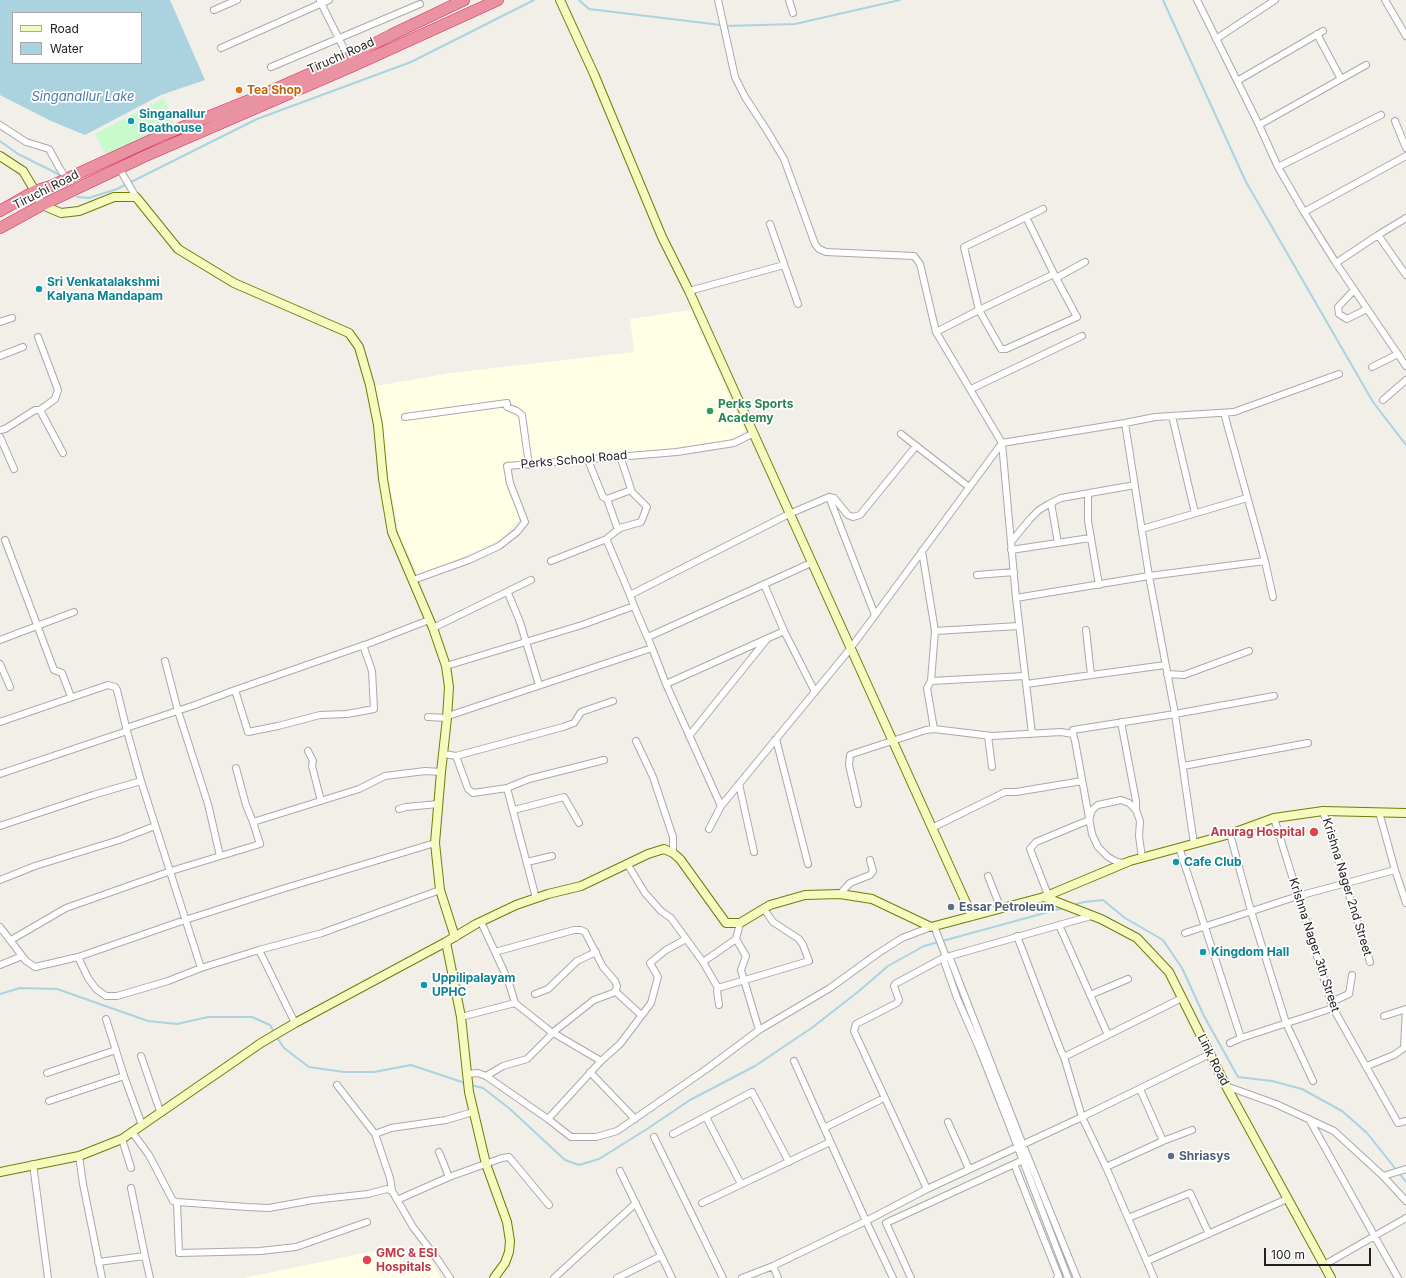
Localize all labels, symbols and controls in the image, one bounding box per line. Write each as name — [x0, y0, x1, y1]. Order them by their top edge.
legend — [12, 12, 142, 64]
text: Road — [50, 21, 79, 36]
street label: Tiruchi Road — [305, 35, 377, 77]
text: Water — [50, 41, 83, 56]
place label: Tea Shop — [247, 83, 301, 97]
marker: Tea Shop — [234, 85, 244, 95]
water label: Singanallur Lake — [32, 89, 134, 105]
place label: Singanallur Boathouse — [139, 107, 205, 135]
marker: Singanallur Boathouse — [126, 116, 136, 126]
street label: Tiruchi Road — [11, 167, 81, 213]
place label: Sri Venkatalakshmi Kalyana Mandapam — [47, 275, 163, 303]
marker: Sri Venkatalakshmi Kalyana Mandapam — [34, 284, 44, 294]
place label: Perks Sports Academy — [718, 397, 793, 425]
marker: Perks Sports Academy — [705, 406, 715, 416]
street label: Perks School Road — [520, 448, 628, 472]
street label: Krishna Nager 2nd Street — [1319, 816, 1375, 958]
place label: Anurag Hospital — [1210, 825, 1305, 839]
marker: Anurag Hospital — [1308, 826, 1320, 838]
place label: Cafe Club — [1184, 855, 1242, 869]
marker: Cafe Club — [1171, 857, 1181, 867]
street label: Krishna Nager 3th Street — [1286, 876, 1342, 1014]
place label: Essar Petroleum — [959, 900, 1054, 914]
marker: Essar Petroleum — [946, 902, 956, 912]
place label: Kingdom Hall — [1211, 945, 1289, 959]
marker: Kingdom Hall — [1198, 947, 1208, 957]
place label: Uppilipalayam UPHC — [432, 971, 515, 999]
marker: Uppilipalayam UPHC — [419, 980, 429, 990]
street label: Link Road — [1194, 1032, 1232, 1088]
place label: Shriasys — [1179, 1149, 1230, 1163]
marker: Shriasys — [1166, 1151, 1176, 1161]
scale bar — [1266, 1240, 1373, 1266]
place label: GMC & ESI Hospitals — [376, 1246, 437, 1274]
text: 100 m — [1271, 1247, 1305, 1262]
marker: GMC & ESI Hospitals — [361, 1254, 373, 1266]

